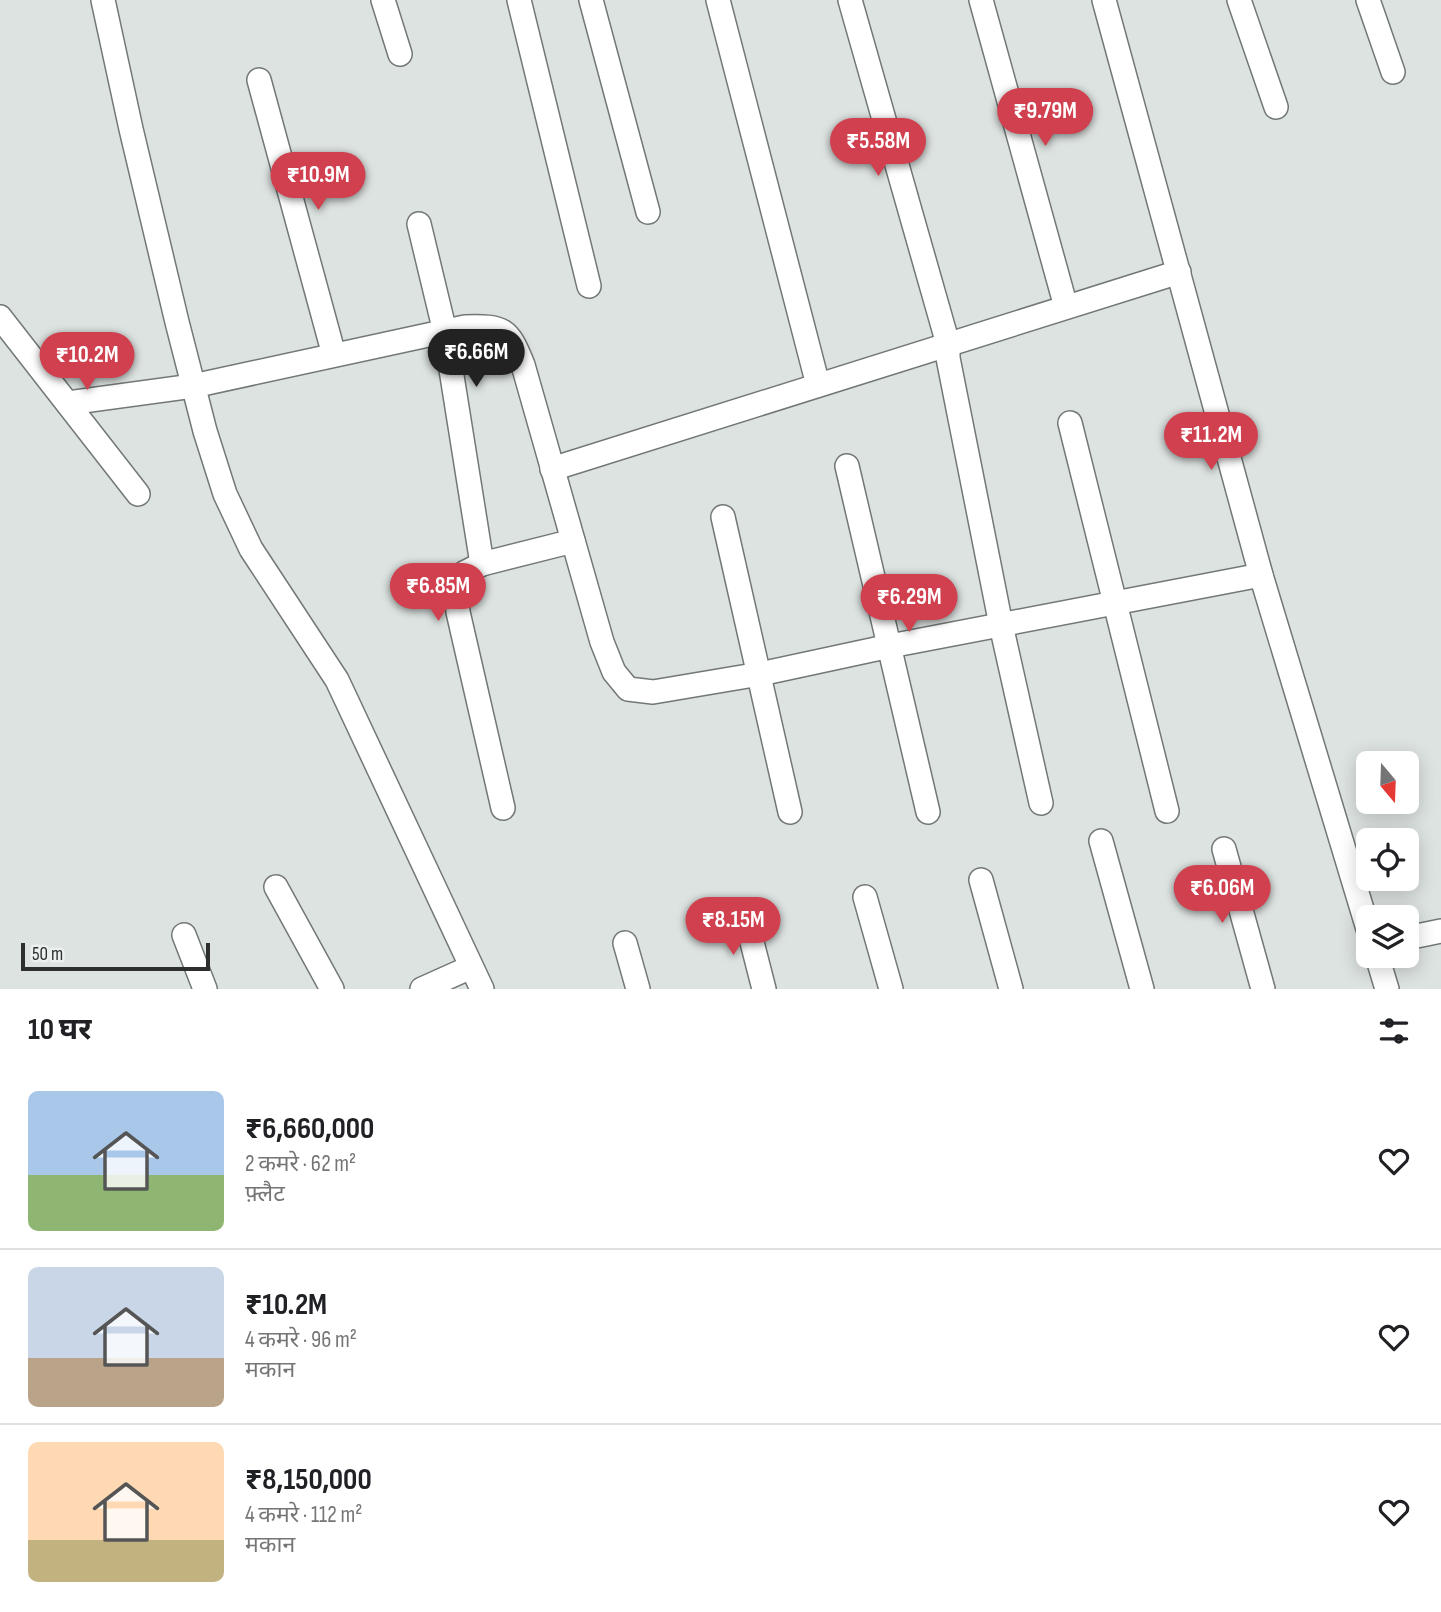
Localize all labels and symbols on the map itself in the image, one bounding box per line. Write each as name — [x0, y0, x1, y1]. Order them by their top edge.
pin: ₹9.79M — [988, 88, 1102, 148]
pin: ₹5.58M — [821, 118, 935, 178]
pin: ₹10.9M — [261, 152, 375, 212]
pin: ₹6.66M — [419, 330, 533, 389]
pin: ₹10.2M — [30, 332, 144, 392]
pin: ₹11.2M — [1154, 412, 1268, 472]
pin: ₹6.85M — [381, 564, 495, 623]
pin: ₹6.29M — [852, 574, 966, 634]
north arrow — [1356, 751, 1419, 814]
pin: ₹6.06M — [1165, 866, 1279, 925]
pin: ₹8.15M — [676, 898, 790, 957]
scale bar — [21, 940, 210, 972]

